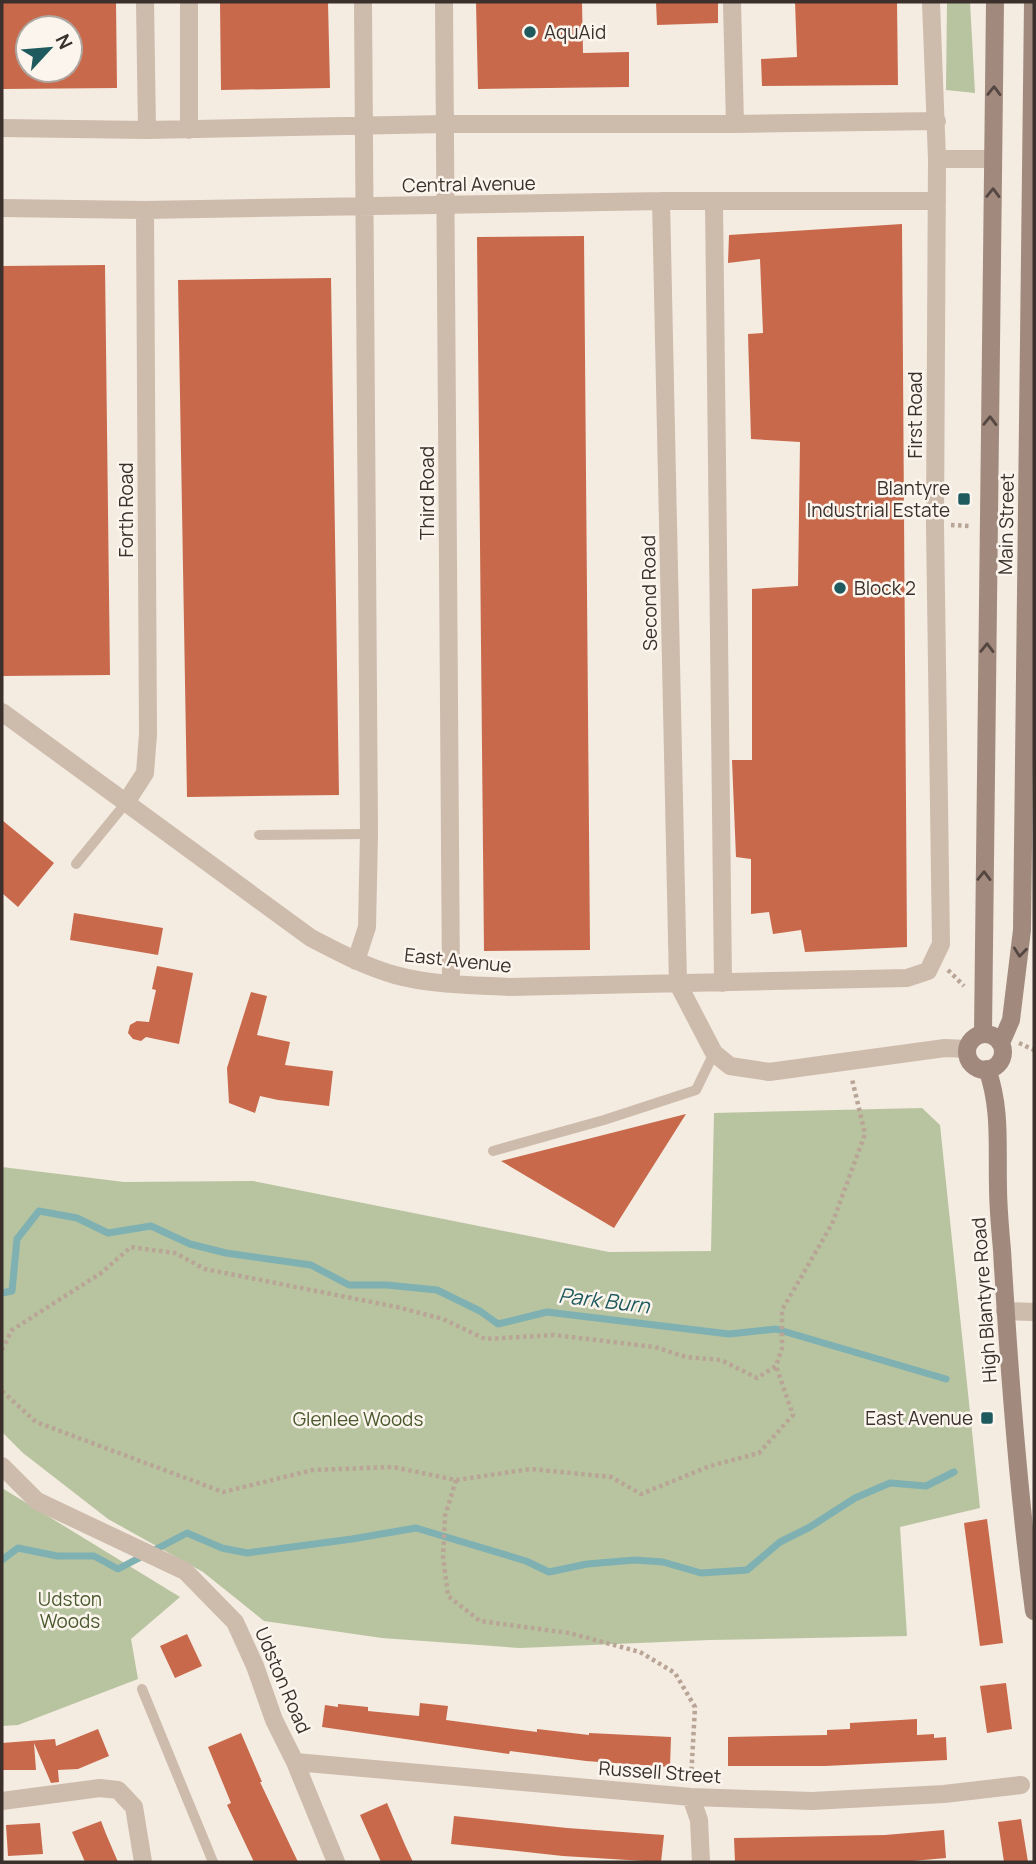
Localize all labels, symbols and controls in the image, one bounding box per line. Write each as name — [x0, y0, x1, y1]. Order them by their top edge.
north arrow — [14, 14, 84, 84]
place label: AquAid — [544, 19, 606, 45]
marker: AquAid — [522, 24, 538, 40]
text: N — [50, 30, 79, 53]
one-way arrow — [986, 85, 1002, 95]
street label: Central Avenue — [402, 170, 536, 198]
one-way arrow — [985, 187, 1000, 198]
street label: First Road — [902, 372, 928, 458]
one-way arrow — [982, 415, 997, 426]
street label: Third Road — [414, 446, 440, 540]
street label: Forth Road — [113, 462, 139, 558]
street label: Main Street — [992, 473, 1020, 575]
place label: Blantyre Industrial Estate — [807, 475, 950, 523]
marker: Blantyre Industrial Estate — [956, 491, 972, 507]
street label: Second Road — [635, 535, 663, 651]
place label: Block 2 — [854, 575, 916, 601]
marker: Block 2 — [832, 580, 848, 596]
one-way arrow — [979, 642, 995, 653]
one-way arrow — [977, 870, 992, 881]
street label: East Avenue — [403, 941, 513, 979]
one-way arrow — [1013, 947, 1028, 958]
street label: High Blantyre Road — [965, 1216, 1003, 1384]
water label: Park Burn — [557, 1281, 653, 1320]
place label: East Avenue — [865, 1405, 973, 1431]
park label: Glenlee Woods — [293, 1406, 423, 1432]
marker: East Avenue — [979, 1410, 995, 1426]
park label: Udston Woods — [38, 1586, 102, 1634]
street label: Udston Road — [249, 1623, 317, 1737]
street label: Russell Street — [598, 1755, 722, 1789]

